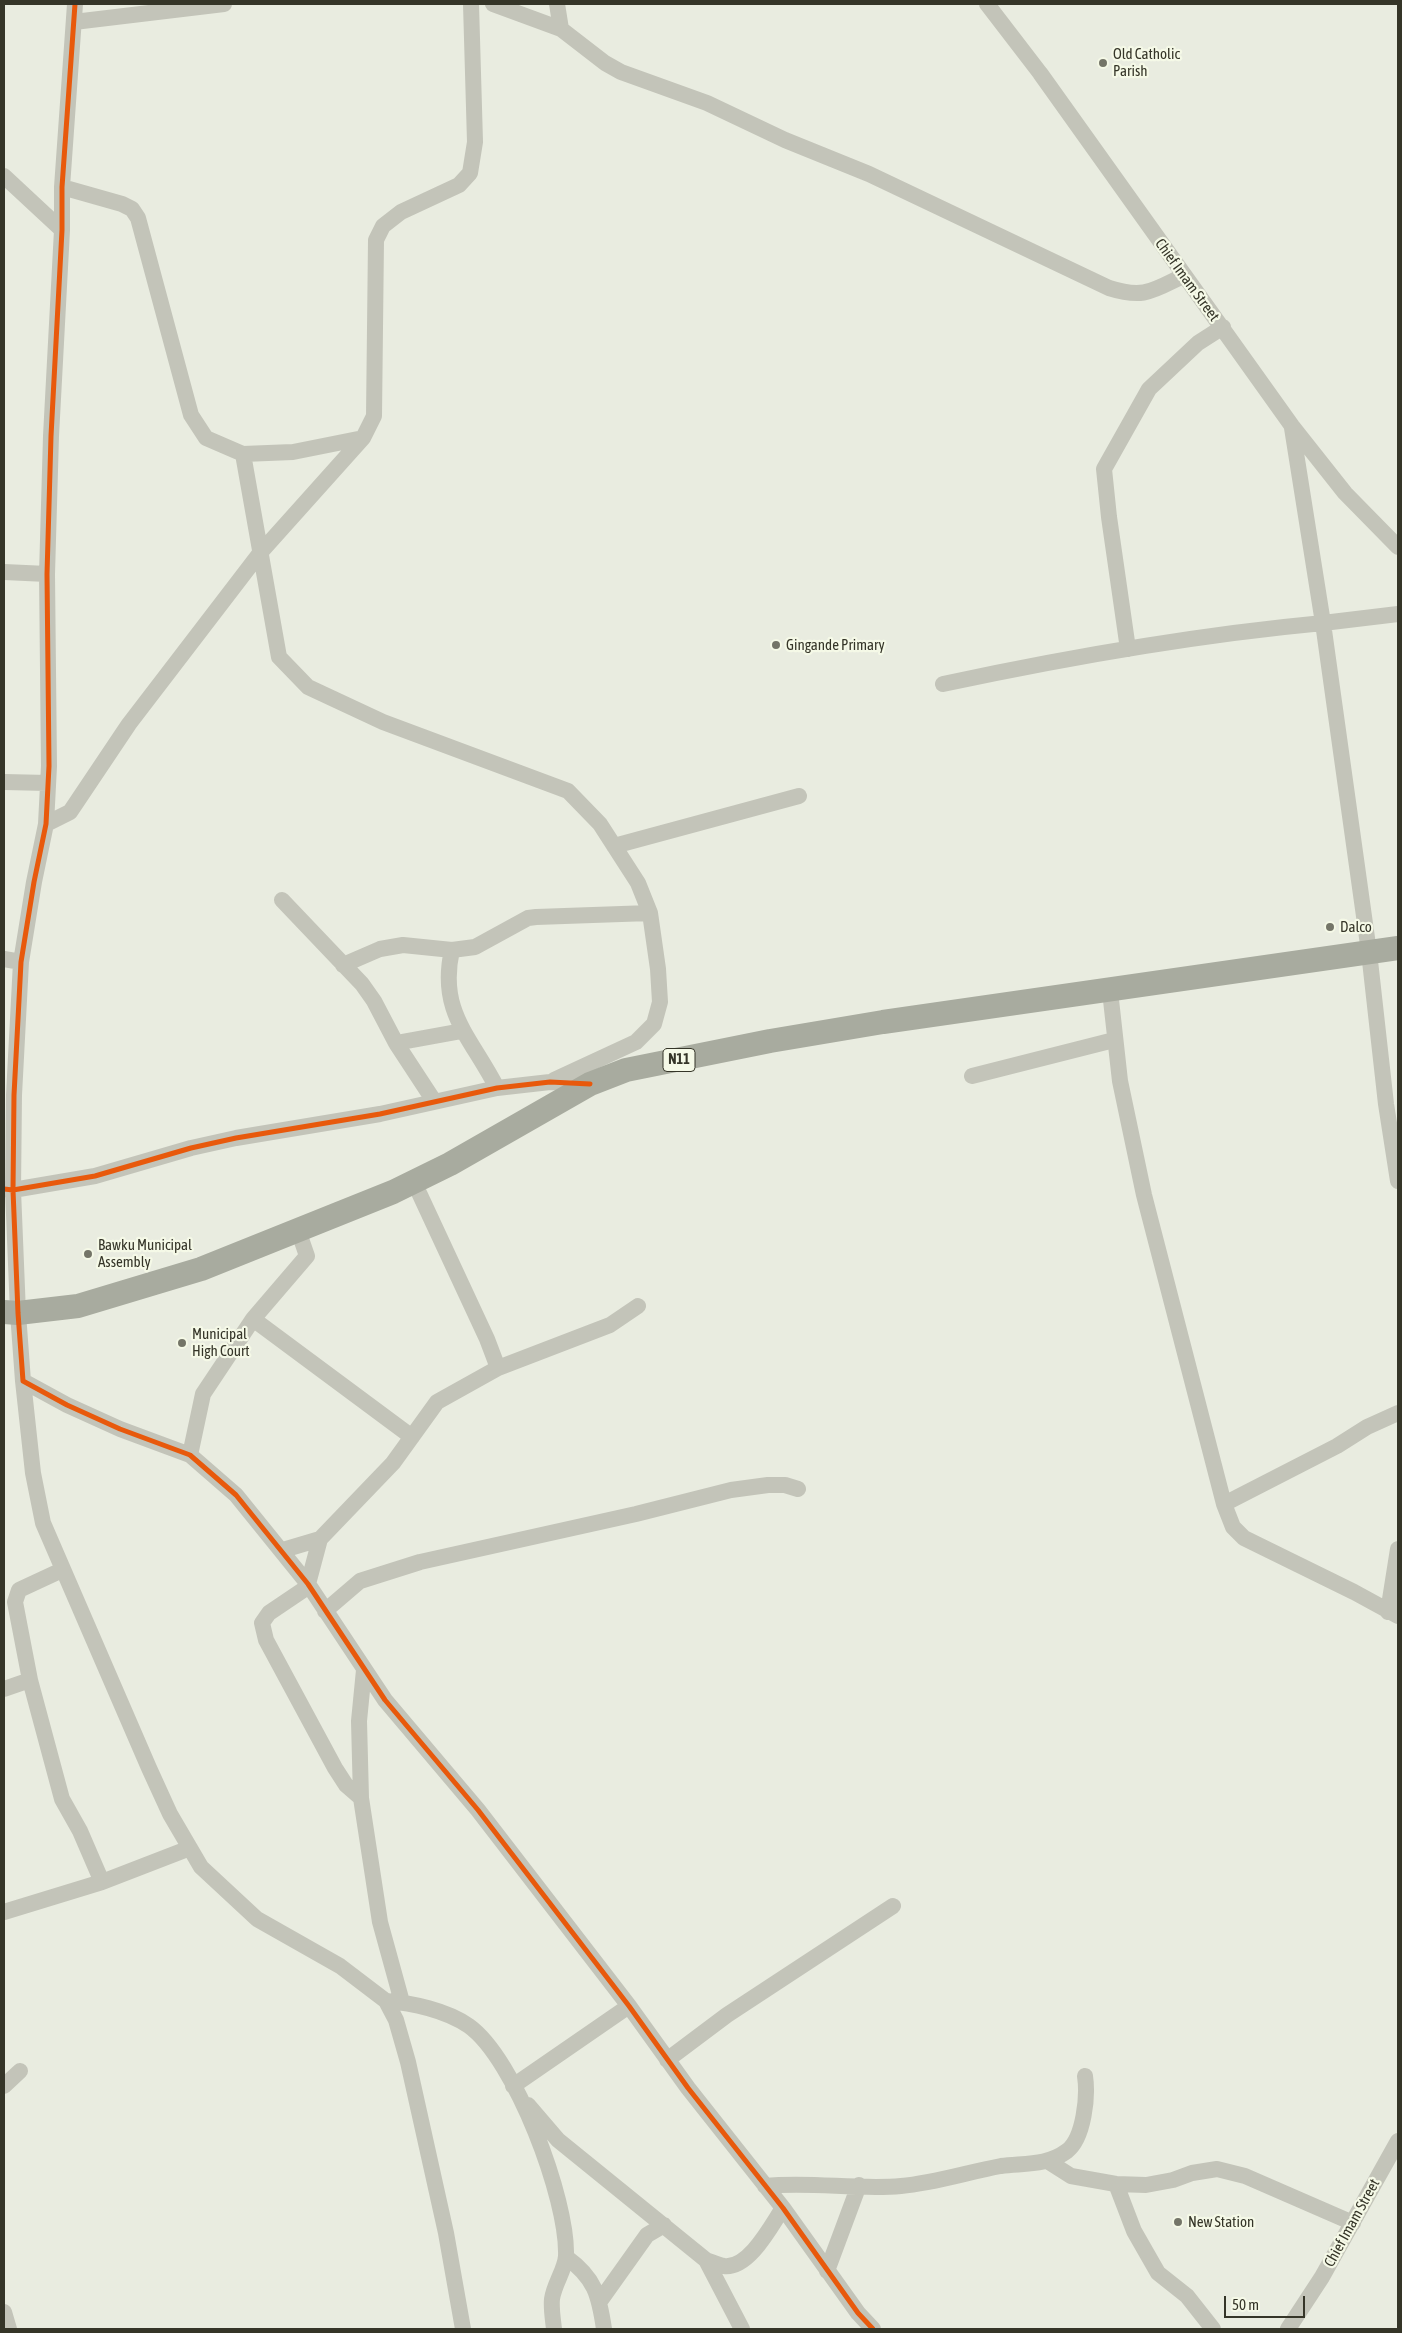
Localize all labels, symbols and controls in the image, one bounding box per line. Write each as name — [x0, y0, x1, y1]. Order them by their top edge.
place label: Old Catholic Parish — [1113, 45, 1180, 80]
marker: Old Catholic Parish — [1097, 57, 1109, 69]
street label: Chief Imam Street — [1151, 235, 1223, 325]
place label: Gingande Primary — [786, 636, 885, 654]
marker: Gingande Primary — [770, 639, 782, 651]
place label: Dalco — [1340, 918, 1372, 936]
marker: Dalco — [1324, 921, 1336, 933]
road number: N11 — [663, 1048, 695, 1072]
place label: Bawku Municipal Assembly — [98, 1236, 192, 1271]
marker: Bawku Municipal Assembly — [82, 1248, 94, 1260]
place label: Municipal High Court — [192, 1325, 250, 1360]
marker: Municipal High Court — [176, 1337, 188, 1349]
street label: Chief Imam Street — [1320, 2176, 1384, 2270]
place label: New Station — [1188, 2213, 1254, 2231]
marker: New Station — [1172, 2216, 1184, 2228]
scale bar — [1227, 2286, 1308, 2318]
text: 50 m — [1232, 2296, 1259, 2313]

